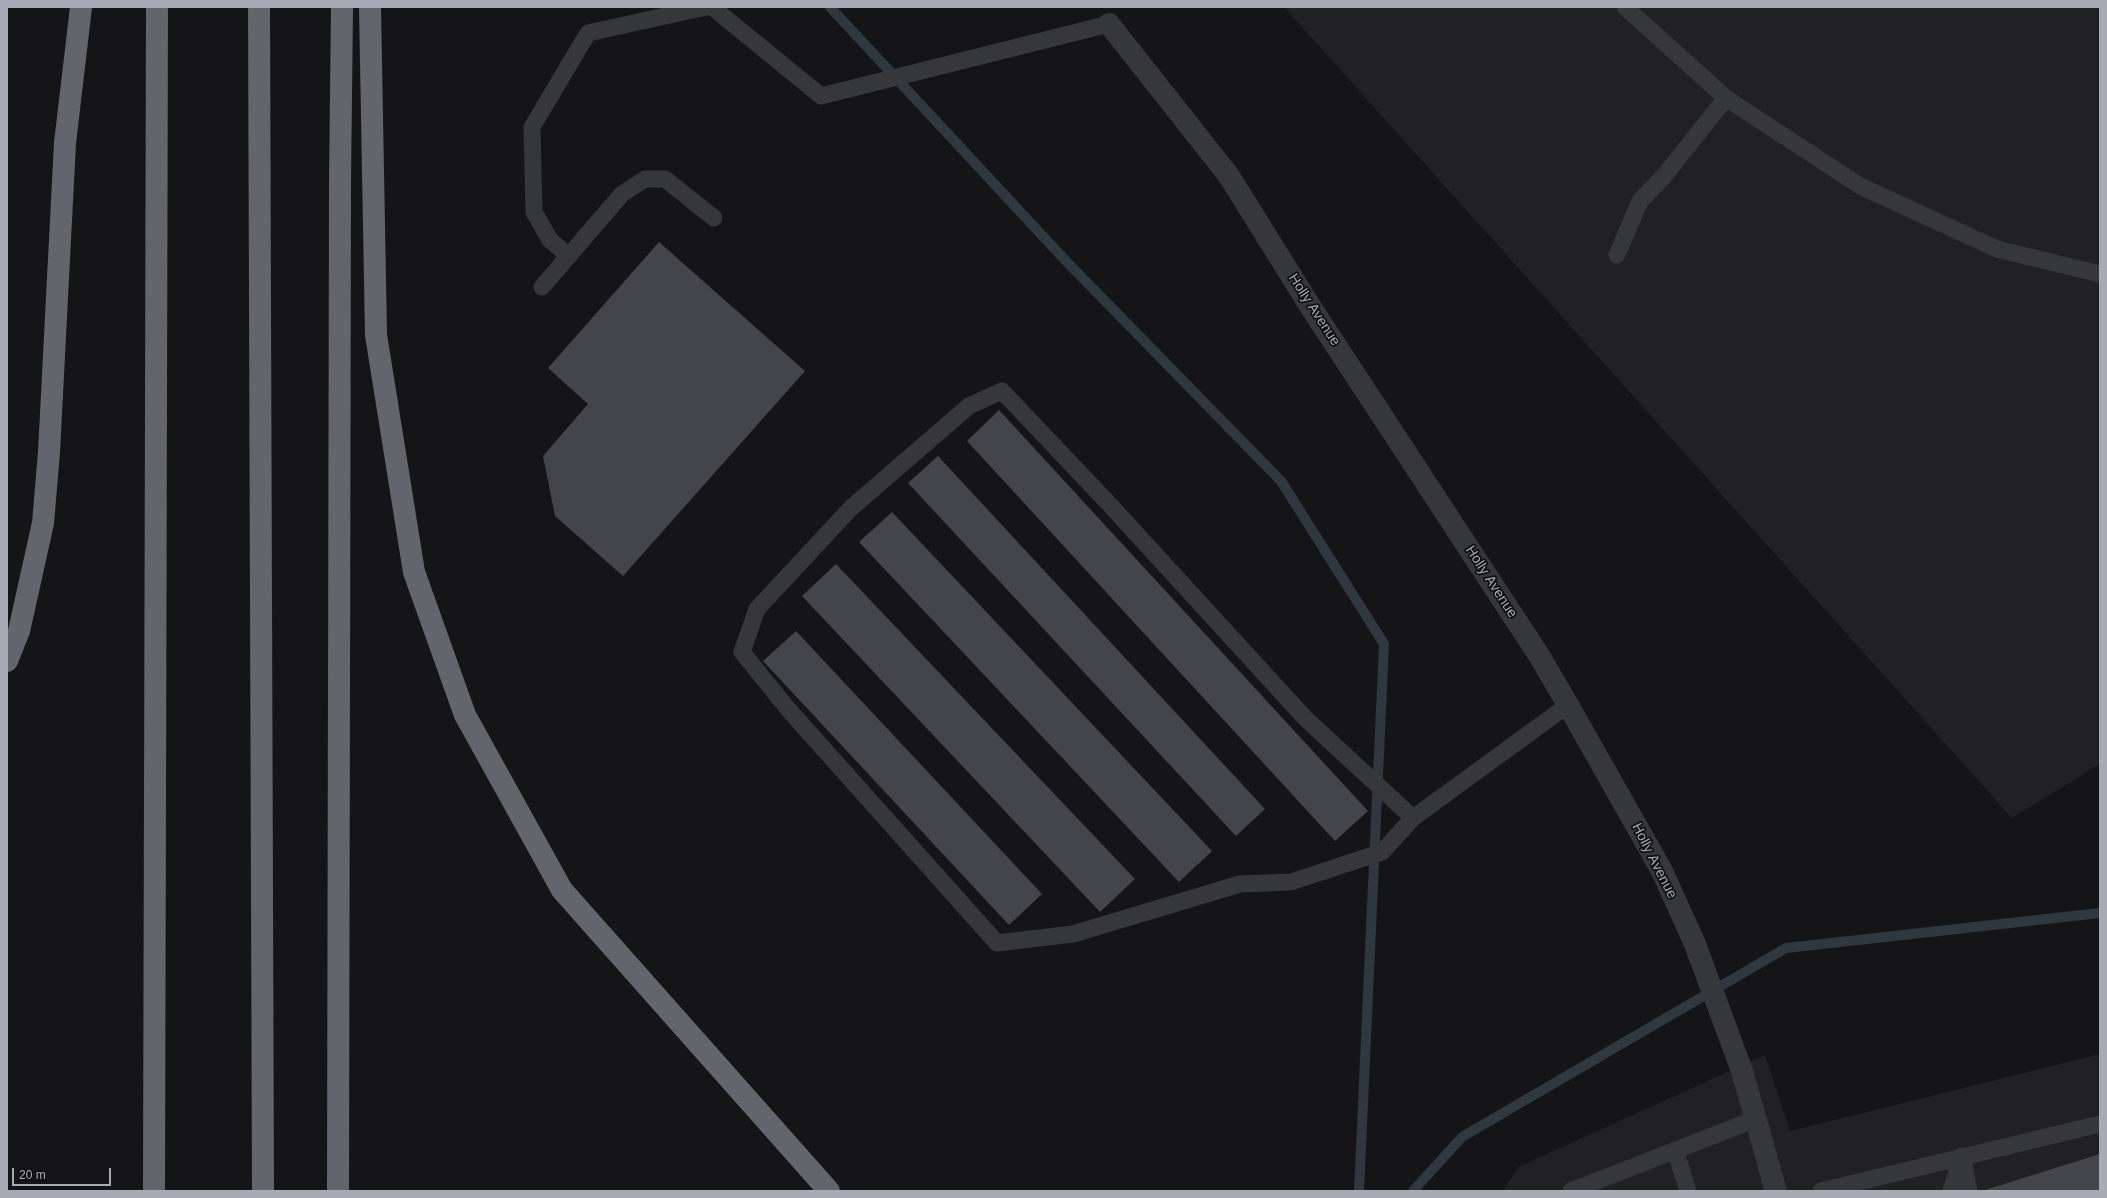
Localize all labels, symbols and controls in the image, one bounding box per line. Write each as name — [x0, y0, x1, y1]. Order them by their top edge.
street label: Holly Avenue — [1285, 271, 1343, 349]
street label: Holly Avenue — [1462, 543, 1520, 621]
street label: Holly Avenue — [1628, 821, 1680, 901]
scale bar — [14, 1160, 113, 1186]
text: 20 m — [19, 1168, 46, 1182]

